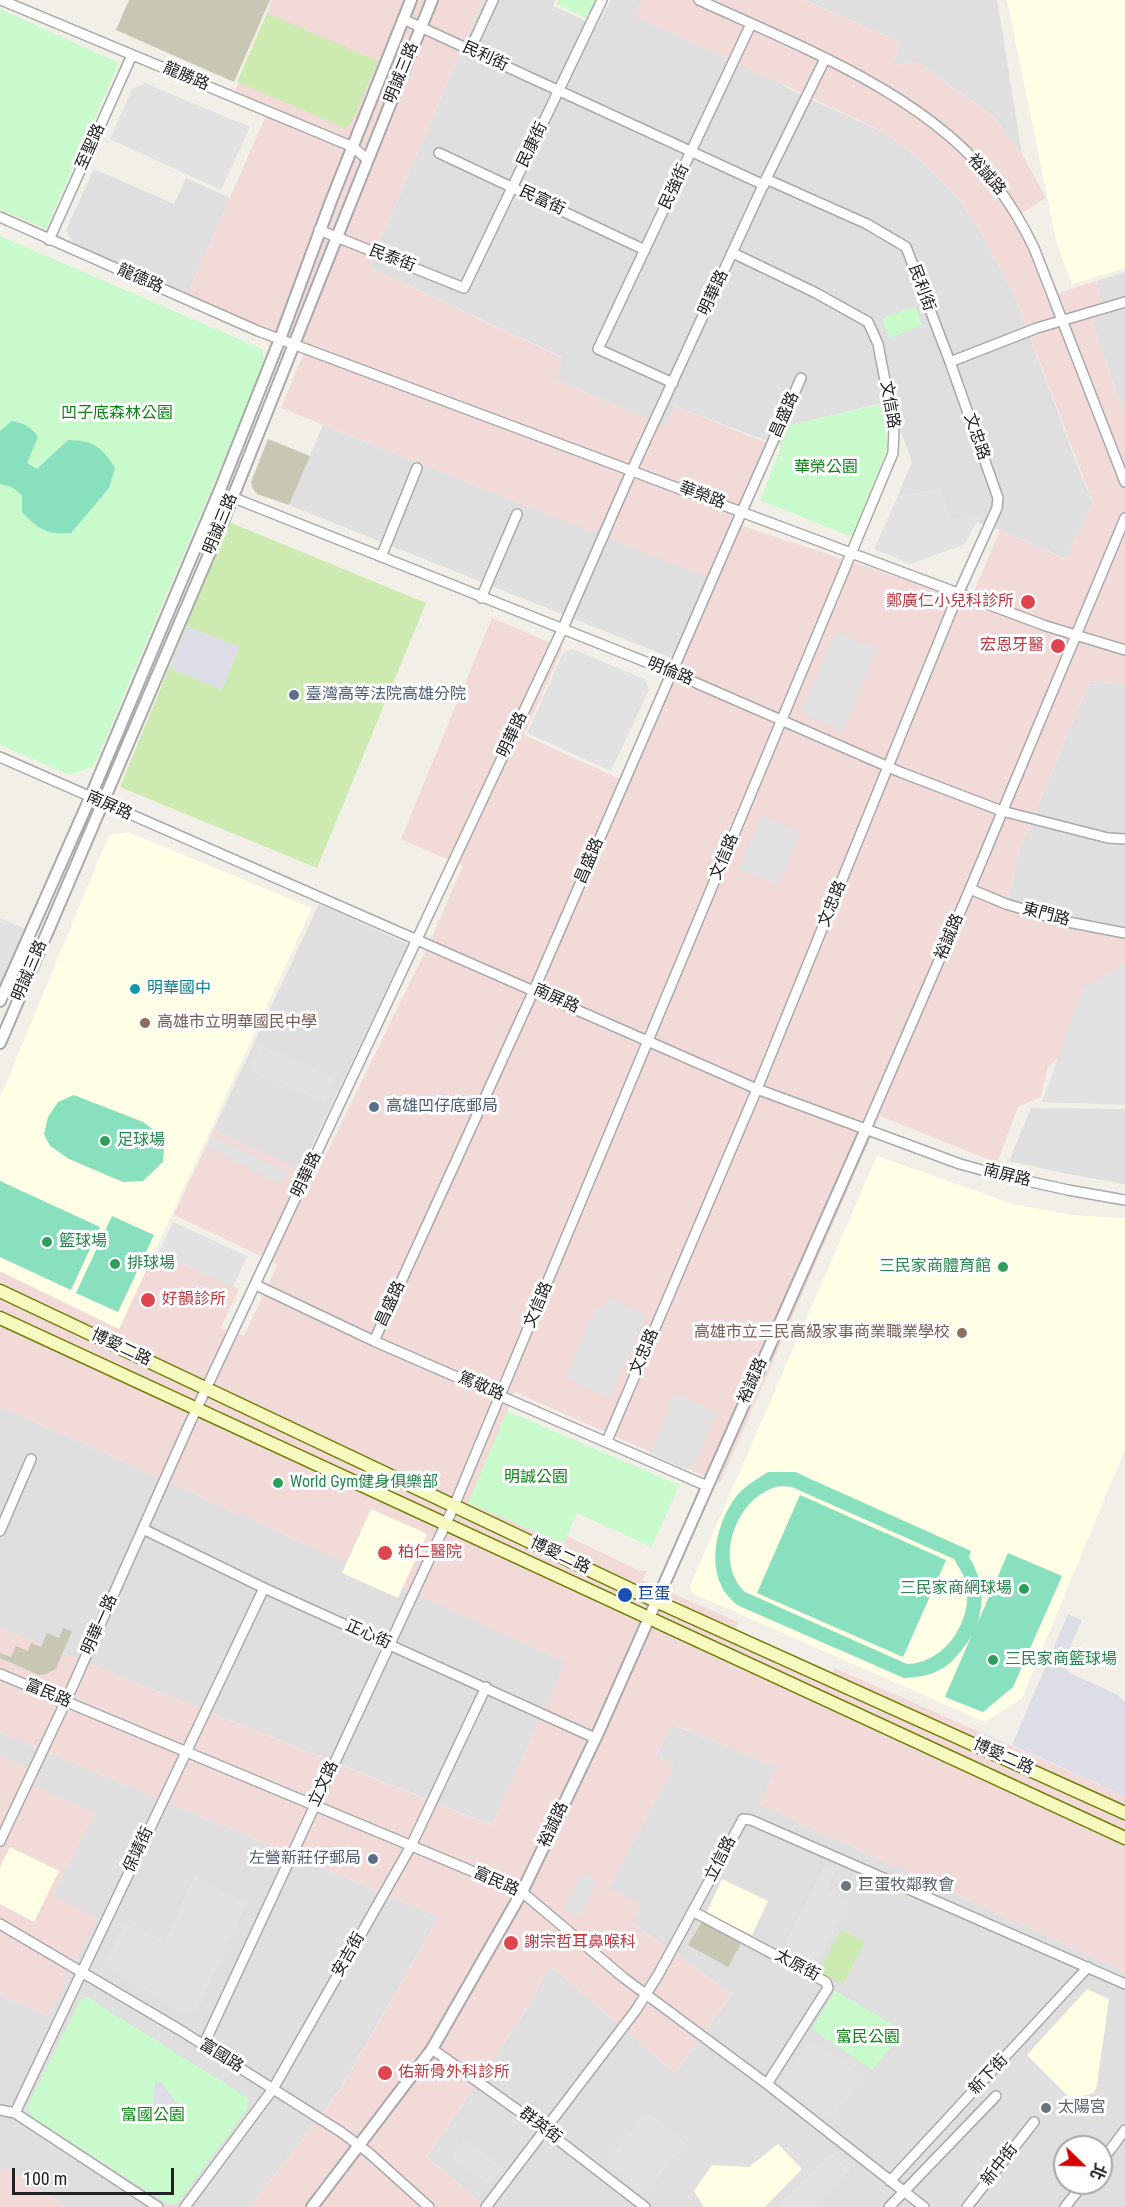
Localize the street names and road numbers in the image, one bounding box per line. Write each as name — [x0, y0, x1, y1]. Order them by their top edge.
street label: 民利街 — [459, 38, 511, 76]
street label: 明誠三路 — [381, 40, 423, 106]
street label: 龍勝路 — [160, 59, 212, 95]
street label: 民康街 — [514, 119, 552, 171]
street label: 至聖路 — [72, 121, 110, 173]
street label: 裕誠路 — [963, 151, 1009, 199]
street label: 民強街 — [656, 161, 694, 213]
street label: 民富街 — [516, 182, 568, 220]
street label: 民泰街 — [366, 241, 418, 277]
street label: 龍德路 — [114, 260, 166, 298]
street label: 民利街 — [904, 262, 938, 314]
street label: 明華路 — [695, 267, 733, 319]
street label: 文信路 — [875, 380, 903, 430]
street label: 昌盛路 — [766, 389, 804, 441]
street label: 文忠路 — [959, 411, 993, 463]
street label: 華榮路 — [676, 478, 728, 514]
street label: 明誠三路 — [200, 491, 242, 557]
street label: 明倫路 — [644, 654, 696, 690]
street label: 明華路 — [494, 709, 532, 761]
street label: 南屏路 — [83, 787, 135, 825]
street label: 文信路 — [707, 831, 743, 883]
street label: 昌盛路 — [572, 835, 608, 887]
street label: 文忠路 — [815, 878, 851, 930]
street label: 東門路 — [1020, 900, 1072, 930]
street label: 裕誠路 — [932, 911, 968, 963]
street label: 明誠三路 — [9, 938, 51, 1004]
street label: 南屏路 — [530, 980, 582, 1018]
street label: 明華路 — [288, 1149, 326, 1201]
street label: 南屏路 — [981, 1161, 1033, 1191]
street label: 昌盛路 — [372, 1278, 410, 1330]
street label: 文信路 — [521, 1279, 557, 1331]
street label: 博愛二路 — [88, 1326, 154, 1370]
street label: 文忠路 — [627, 1326, 663, 1378]
street label: 裕誠路 — [734, 1355, 772, 1407]
street label: 篤敬路 — [455, 1369, 507, 1405]
street label: 博愛二路 — [527, 1534, 593, 1578]
street label: 明華一路 — [78, 1592, 122, 1658]
street label: 正心街 — [342, 1616, 394, 1654]
street label: 富民路 — [22, 1676, 74, 1712]
street label: 博愛二路 — [970, 1735, 1036, 1779]
street label: 立文路 — [305, 1758, 343, 1810]
street label: 裕誠路 — [535, 1799, 573, 1851]
street label: 保靖街 — [120, 1824, 158, 1876]
street label: 立信路 — [702, 1833, 740, 1885]
street label: 富民路 — [470, 1863, 522, 1901]
street label: 安吉街 — [329, 1929, 369, 1981]
street label: 太原街 — [771, 1946, 823, 1986]
street label: 富國路 — [196, 2035, 246, 2077]
street label: 新下街 — [966, 2051, 1012, 2099]
street label: 群英街 — [515, 2104, 565, 2148]
street label: 新中街 — [978, 2140, 1022, 2190]

